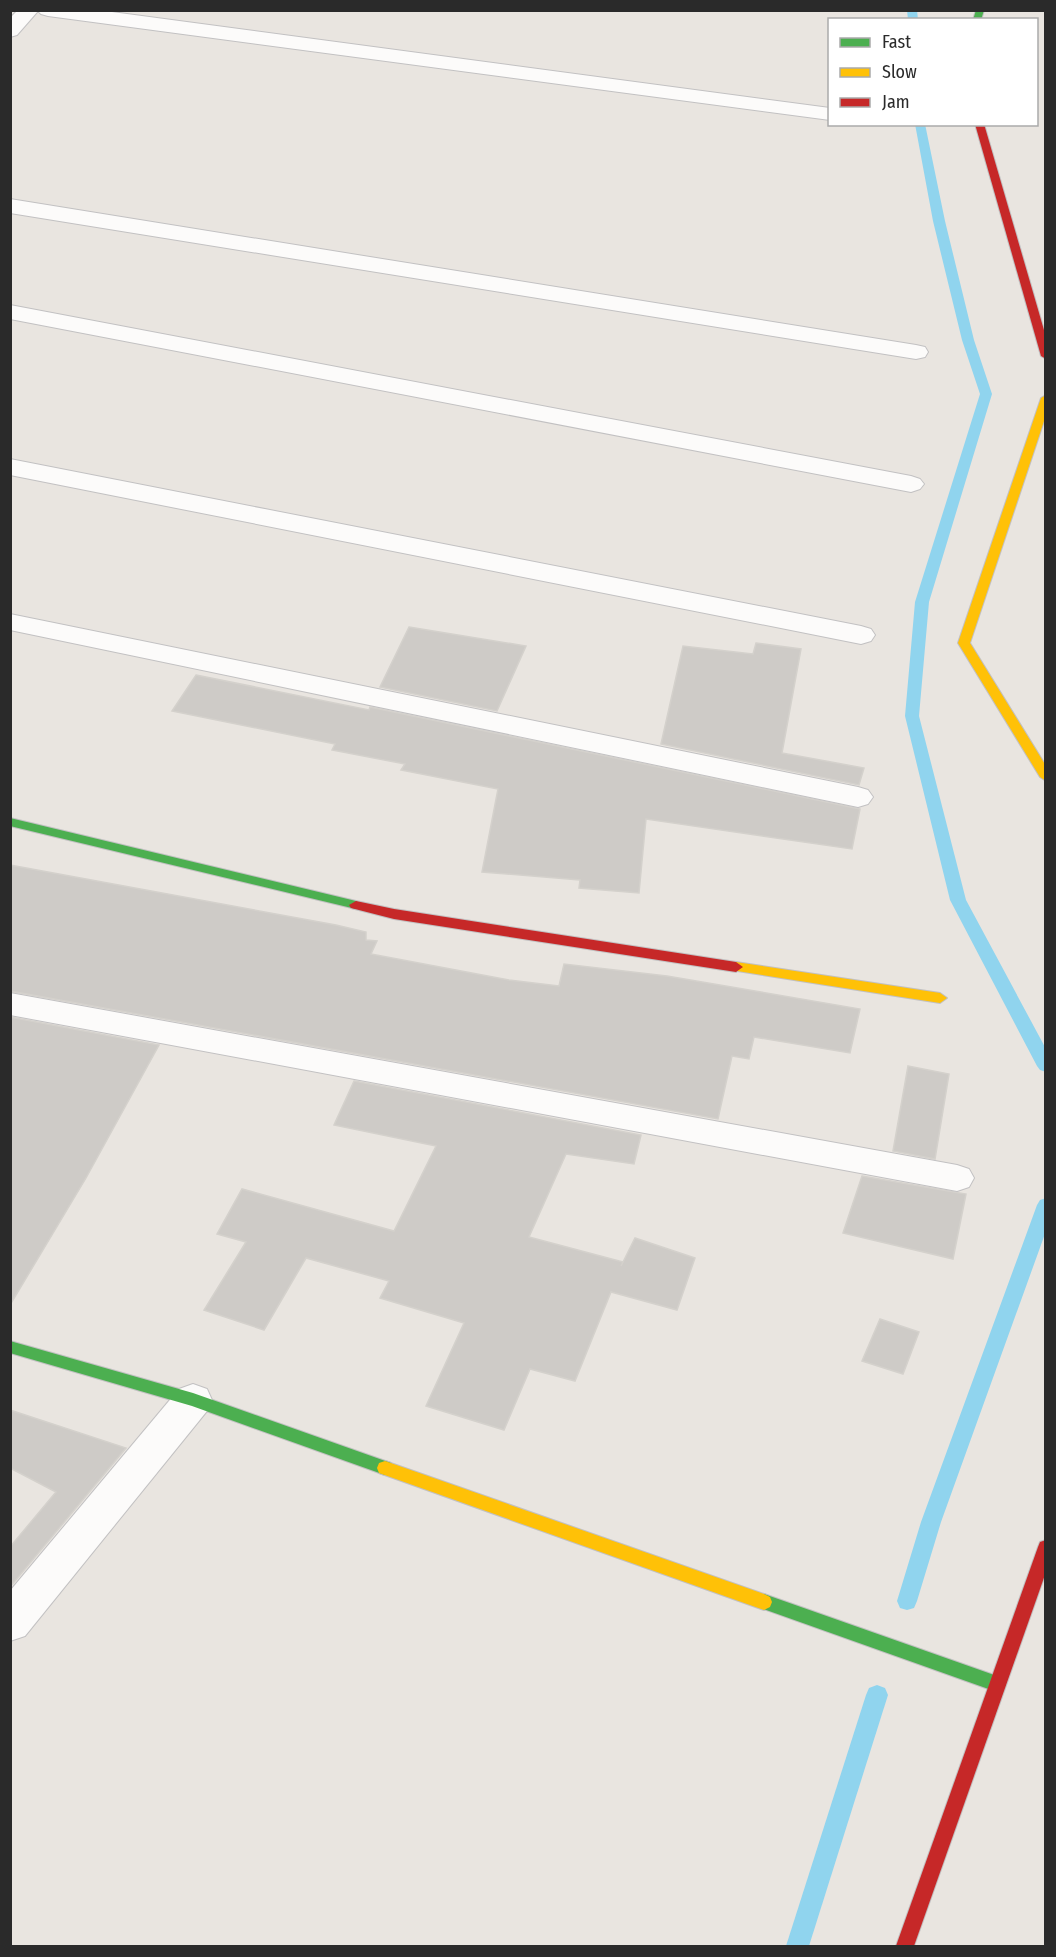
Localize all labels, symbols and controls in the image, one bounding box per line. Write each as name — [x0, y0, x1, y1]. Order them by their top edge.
legend — [828, 18, 1038, 126]
text: Fast — [882, 31, 911, 53]
text: Slow — [882, 61, 917, 83]
text: Jam — [882, 91, 910, 113]

